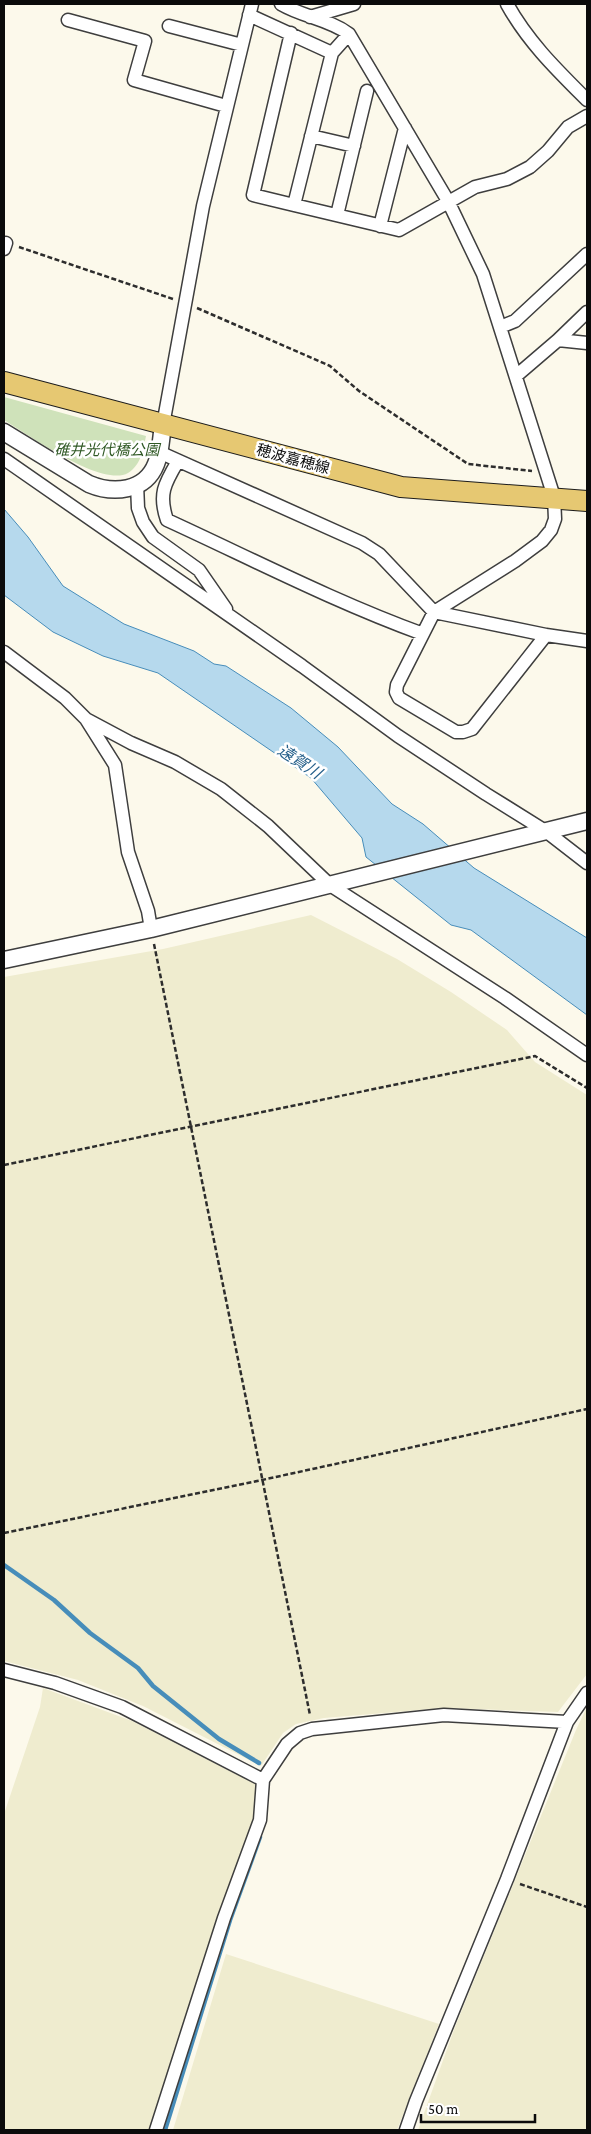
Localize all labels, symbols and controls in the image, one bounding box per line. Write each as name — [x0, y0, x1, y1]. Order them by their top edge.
park label: 碓井光代橋公園 — [54, 442, 161, 458]
street label: 穂波嘉穂線 — [255, 442, 331, 476]
water label: 遠賀川 — [275, 741, 326, 783]
scale bar — [421, 2092, 535, 2124]
text: 50 m — [428, 2101, 458, 2117]

